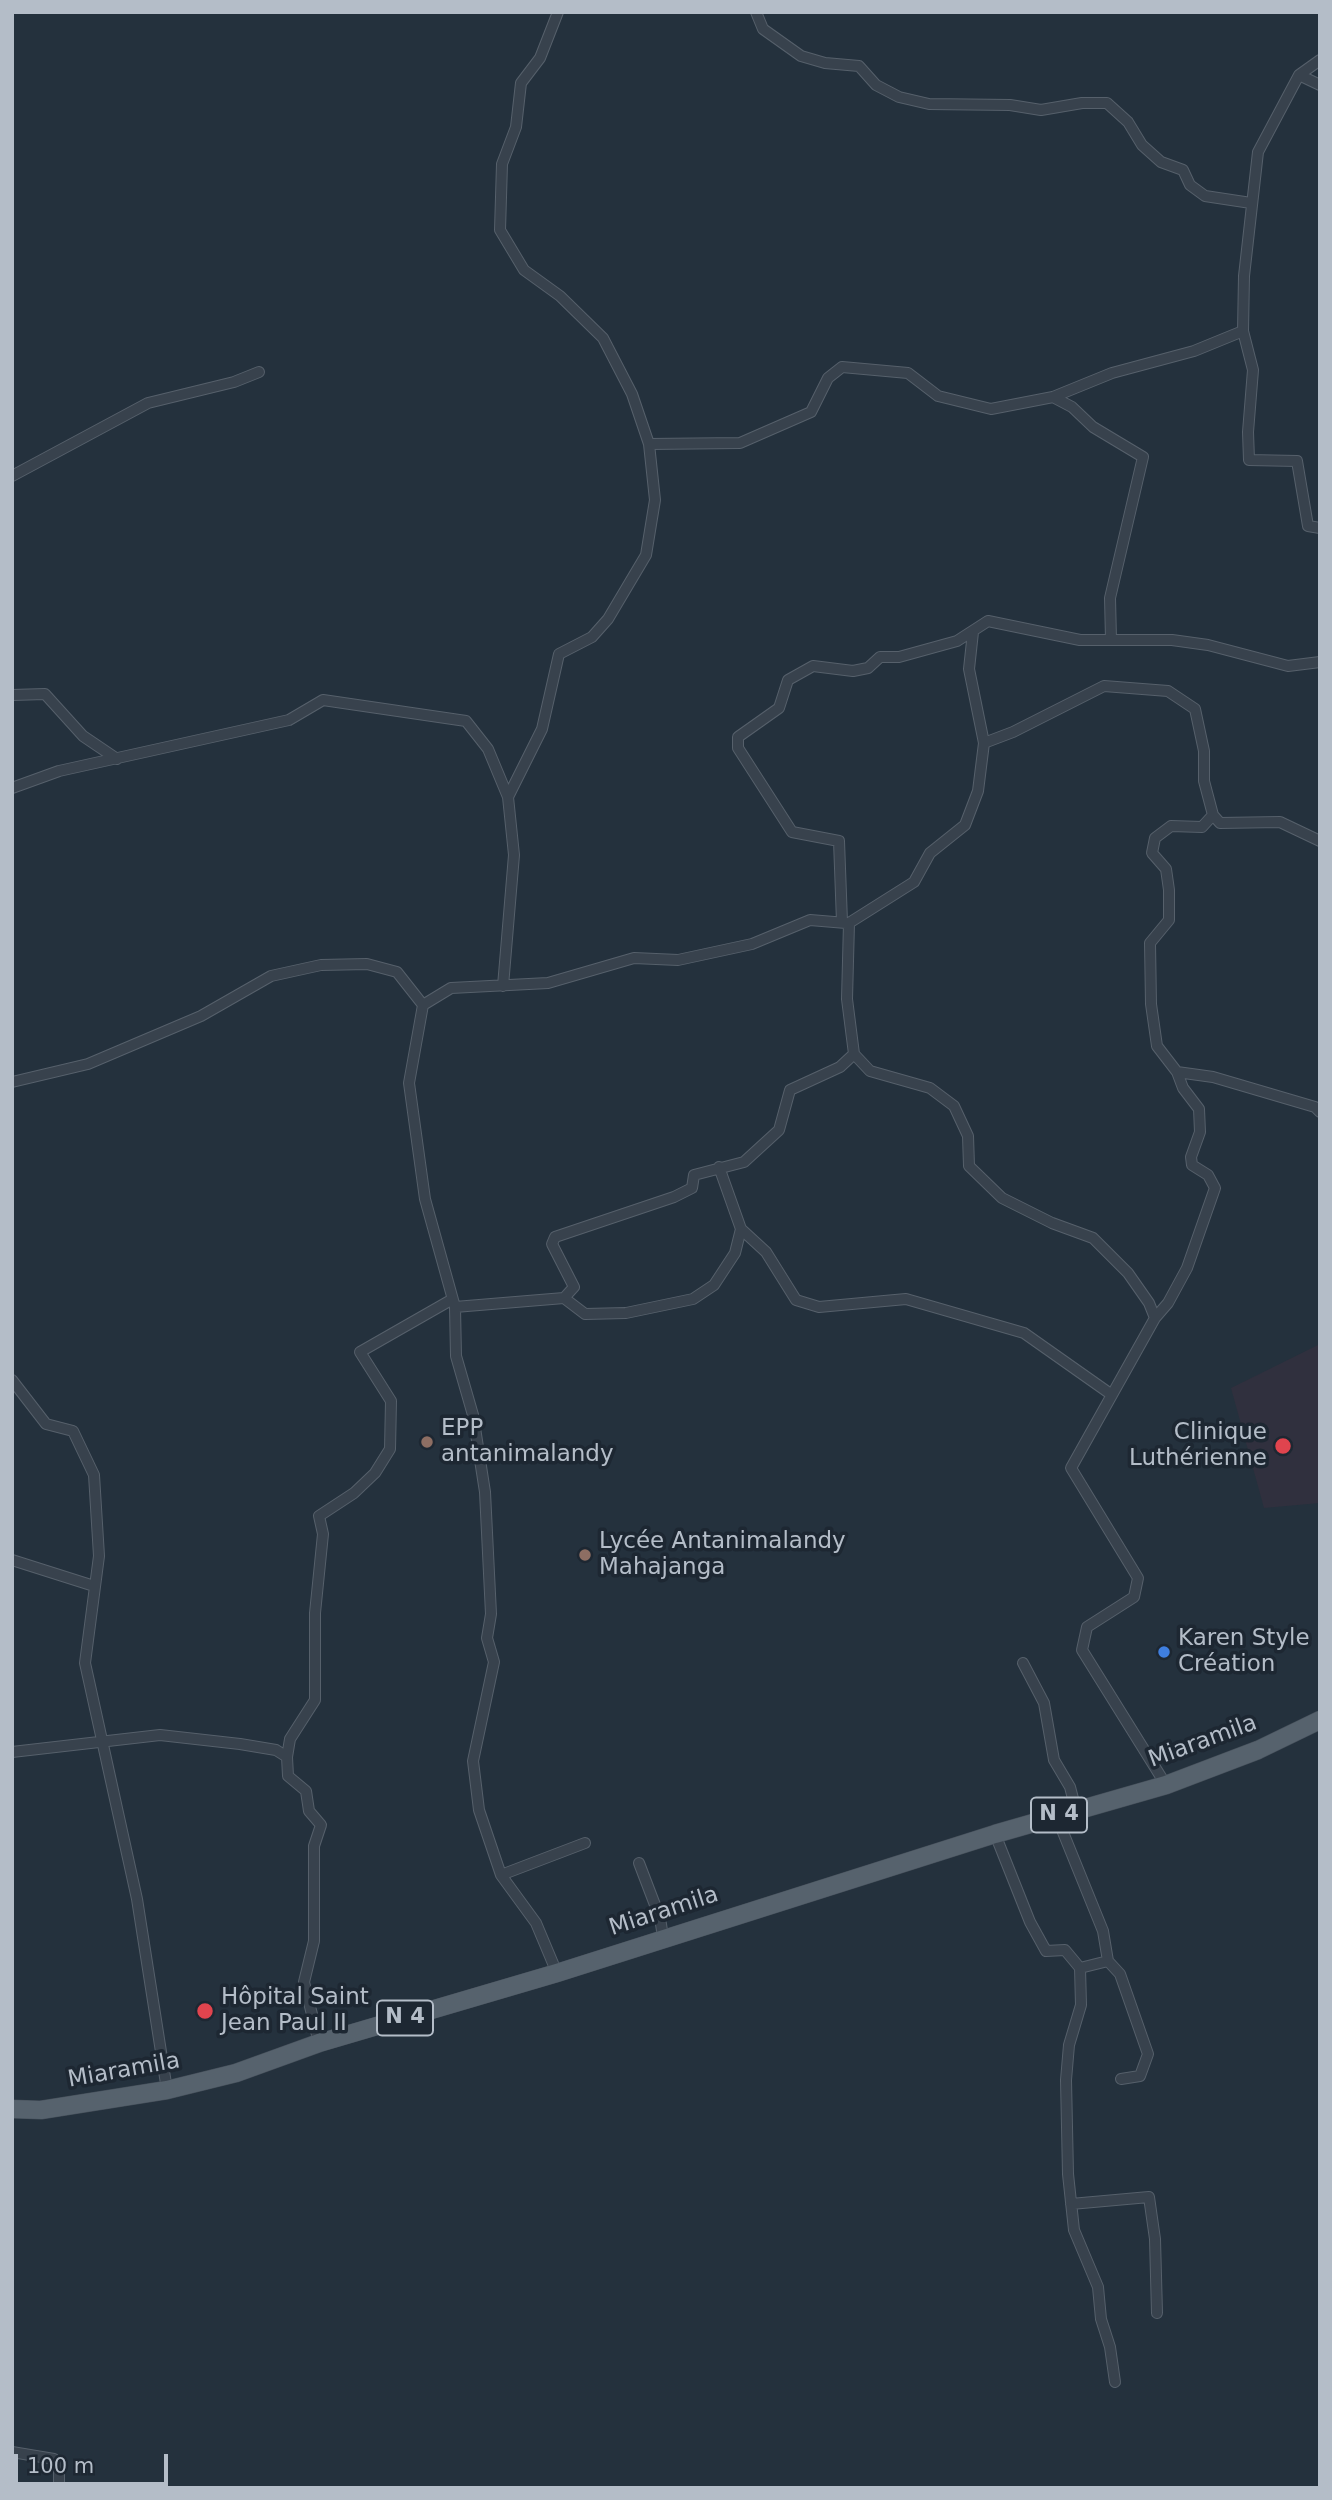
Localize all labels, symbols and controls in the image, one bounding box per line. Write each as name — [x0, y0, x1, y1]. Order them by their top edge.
place label: EPP antanimalandy — [441, 1415, 614, 1469]
place label: Clinique Luthérienne — [1129, 1419, 1267, 1473]
marker: EPP antanimalandy — [419, 1434, 435, 1450]
marker: Clinique Luthérienne — [1273, 1436, 1293, 1456]
place label: Lycée Antanimalandy Mahajanga — [599, 1528, 846, 1582]
marker: Lycée Antanimalandy Mahajanga — [577, 1547, 593, 1563]
place label: Karen Style Création — [1178, 1625, 1310, 1679]
marker: Karen Style Création — [1156, 1644, 1172, 1660]
street label: Miaramila — [1145, 1710, 1261, 1774]
road number: N 4 — [1031, 1798, 1087, 1832]
street label: Miaramila — [606, 1881, 722, 1943]
place label: Hôpital Saint Jean Paul II — [221, 1984, 369, 2038]
road number: N 4 — [377, 2000, 433, 2036]
marker: Hôpital Saint Jean Paul II — [195, 2001, 215, 2021]
street label: Miaramila — [66, 2048, 182, 2094]
scale bar — [18, 2440, 172, 2484]
text: 100 m — [27, 2454, 94, 2478]

